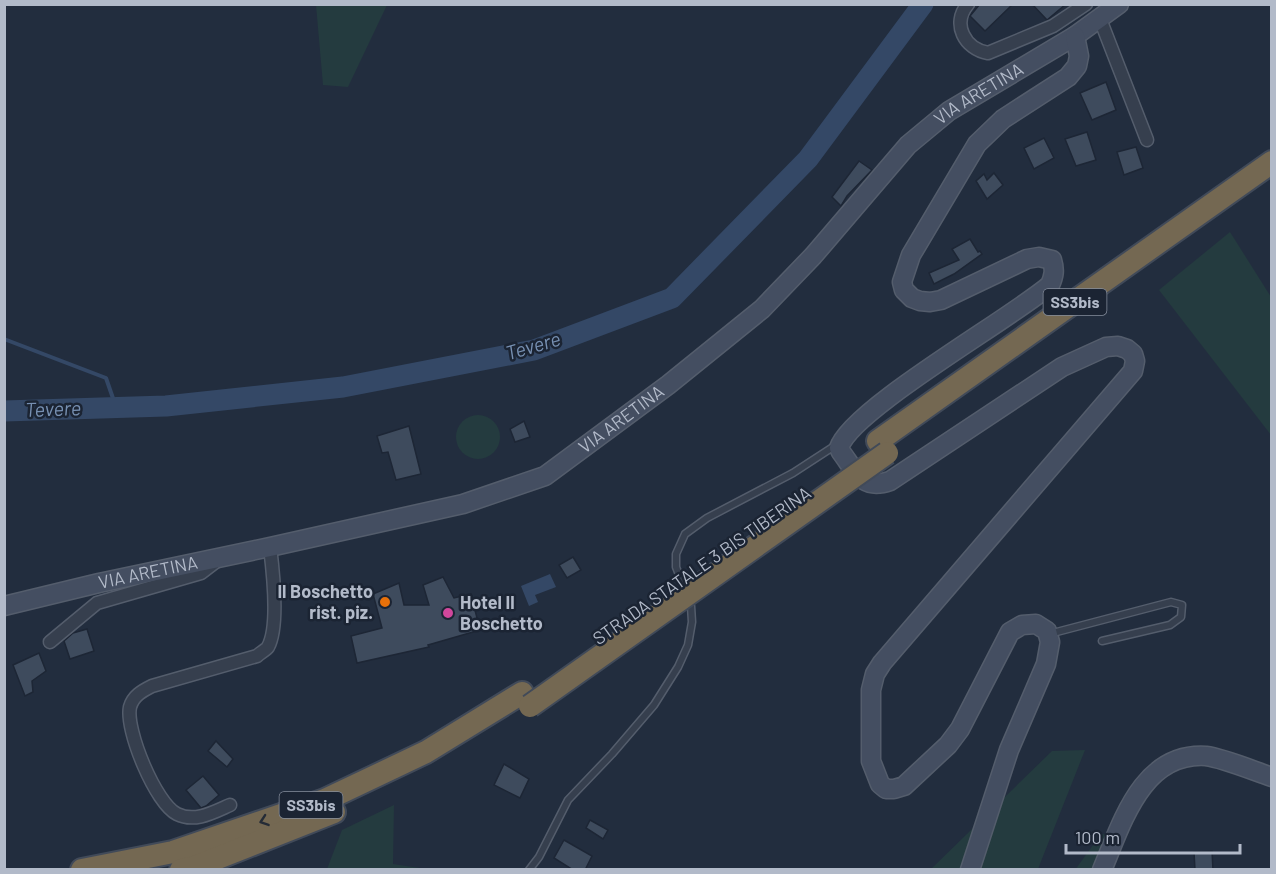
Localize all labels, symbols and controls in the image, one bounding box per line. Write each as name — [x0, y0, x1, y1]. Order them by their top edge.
street label: VIA ARETINA — [929, 57, 1027, 129]
road number: SS3bis — [1044, 289, 1106, 315]
water label: Tevere — [502, 326, 563, 364]
street label: VIA ARETINA — [574, 380, 668, 457]
water label: Tevere — [24, 395, 81, 421]
street label: STRADA STATALE 3 BIS TIBERINA — [588, 481, 815, 649]
street label: VIA ARETINA — [96, 551, 200, 593]
place label: Il Boschetto rist. piz. — [277, 580, 373, 623]
place label: Hotel Il Boschetto — [460, 591, 543, 634]
marker: Il Boschetto rist. piz. — [378, 595, 392, 609]
marker: Hotel Il Boschetto — [441, 606, 455, 620]
road number: SS3bis — [280, 792, 342, 818]
one-way arrow — [259, 814, 270, 826]
scale bar — [1066, 817, 1240, 855]
text: 100 m — [1075, 826, 1120, 848]

